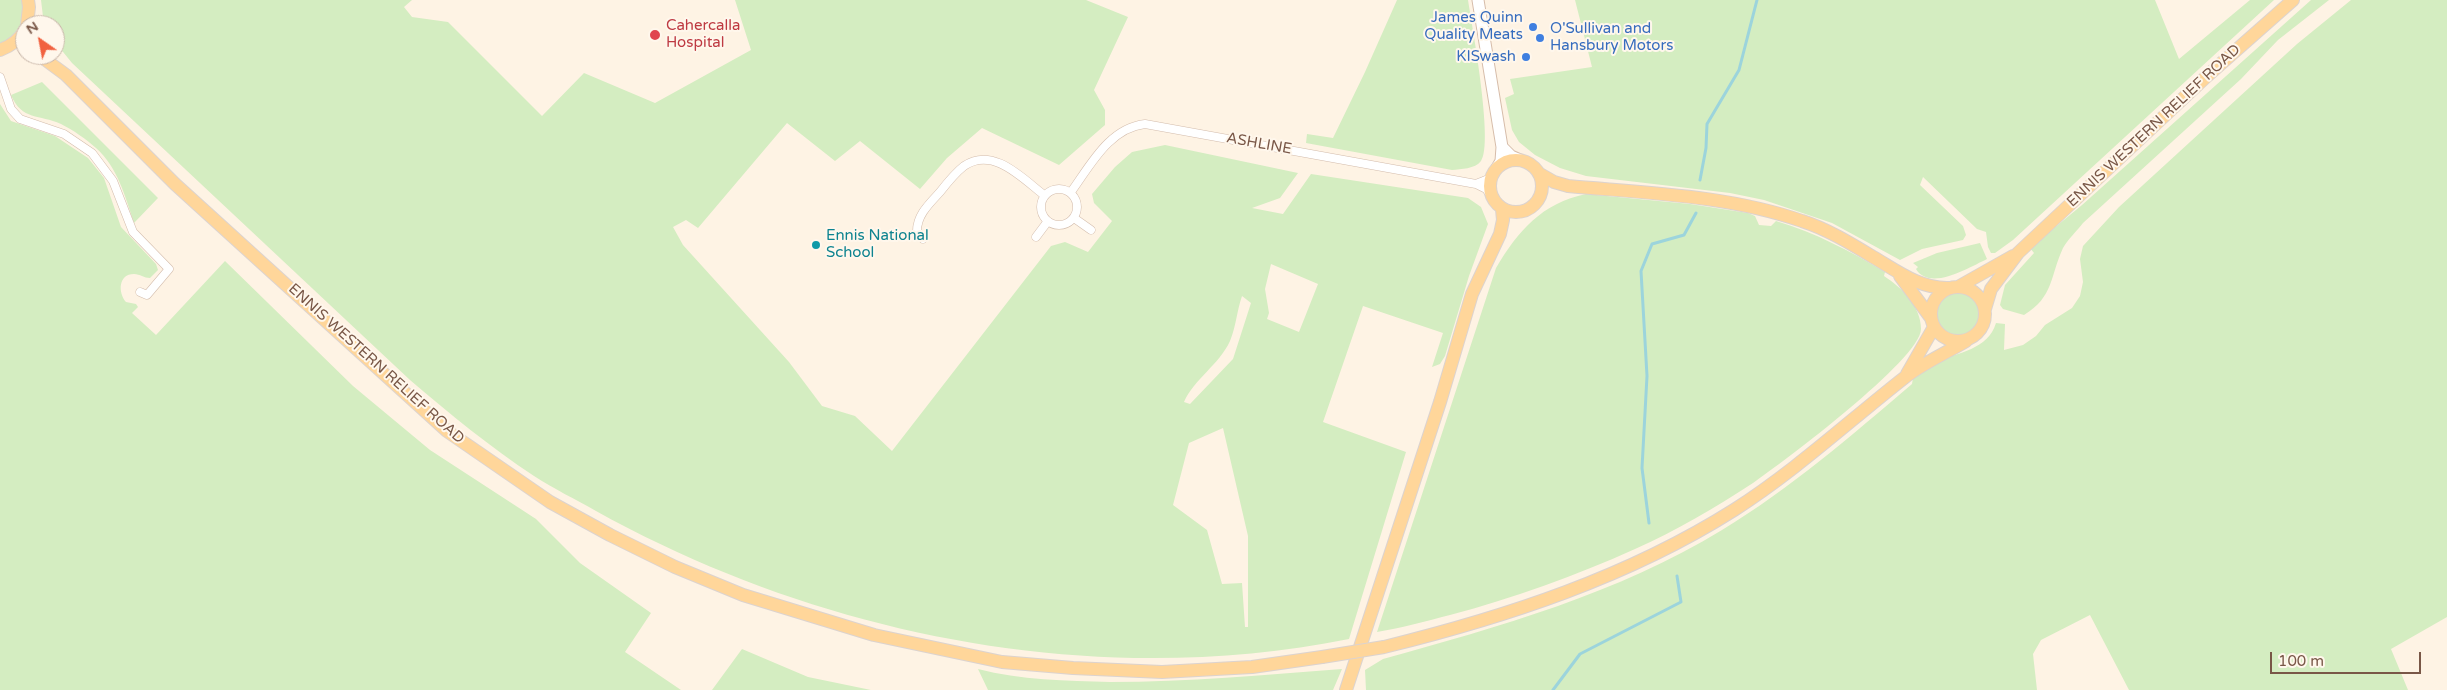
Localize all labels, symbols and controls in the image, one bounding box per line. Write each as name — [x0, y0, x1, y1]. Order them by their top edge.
place label: James Quinn Quality Meats — [1424, 9, 1523, 44]
north arrow — [15, 15, 65, 65]
place label: Cahercalla Hospital — [666, 17, 740, 52]
text: N — [23, 18, 41, 38]
place label: O'Sullivan and Hansbury Motors — [1550, 20, 1673, 55]
marker: James Quinn Quality Meats — [1527, 21, 1539, 33]
marker: Cahercalla Hospital — [648, 28, 662, 42]
marker: O'Sullivan and Hansbury Motors — [1534, 32, 1546, 44]
street label: ENNIS WESTERN RELIEF ROAD — [2064, 41, 2244, 211]
place label: KISwash — [1456, 48, 1516, 66]
marker: KISwash — [1520, 51, 1532, 63]
street label: ASHLINE — [1225, 129, 1293, 159]
place label: Ennis National School — [826, 227, 929, 262]
marker: Ennis National School — [810, 239, 822, 251]
street label: ENNIS WESTERN RELIEF ROAD — [284, 280, 468, 448]
scale bar — [2272, 642, 2423, 674]
text: 100 m — [2278, 652, 2324, 670]

